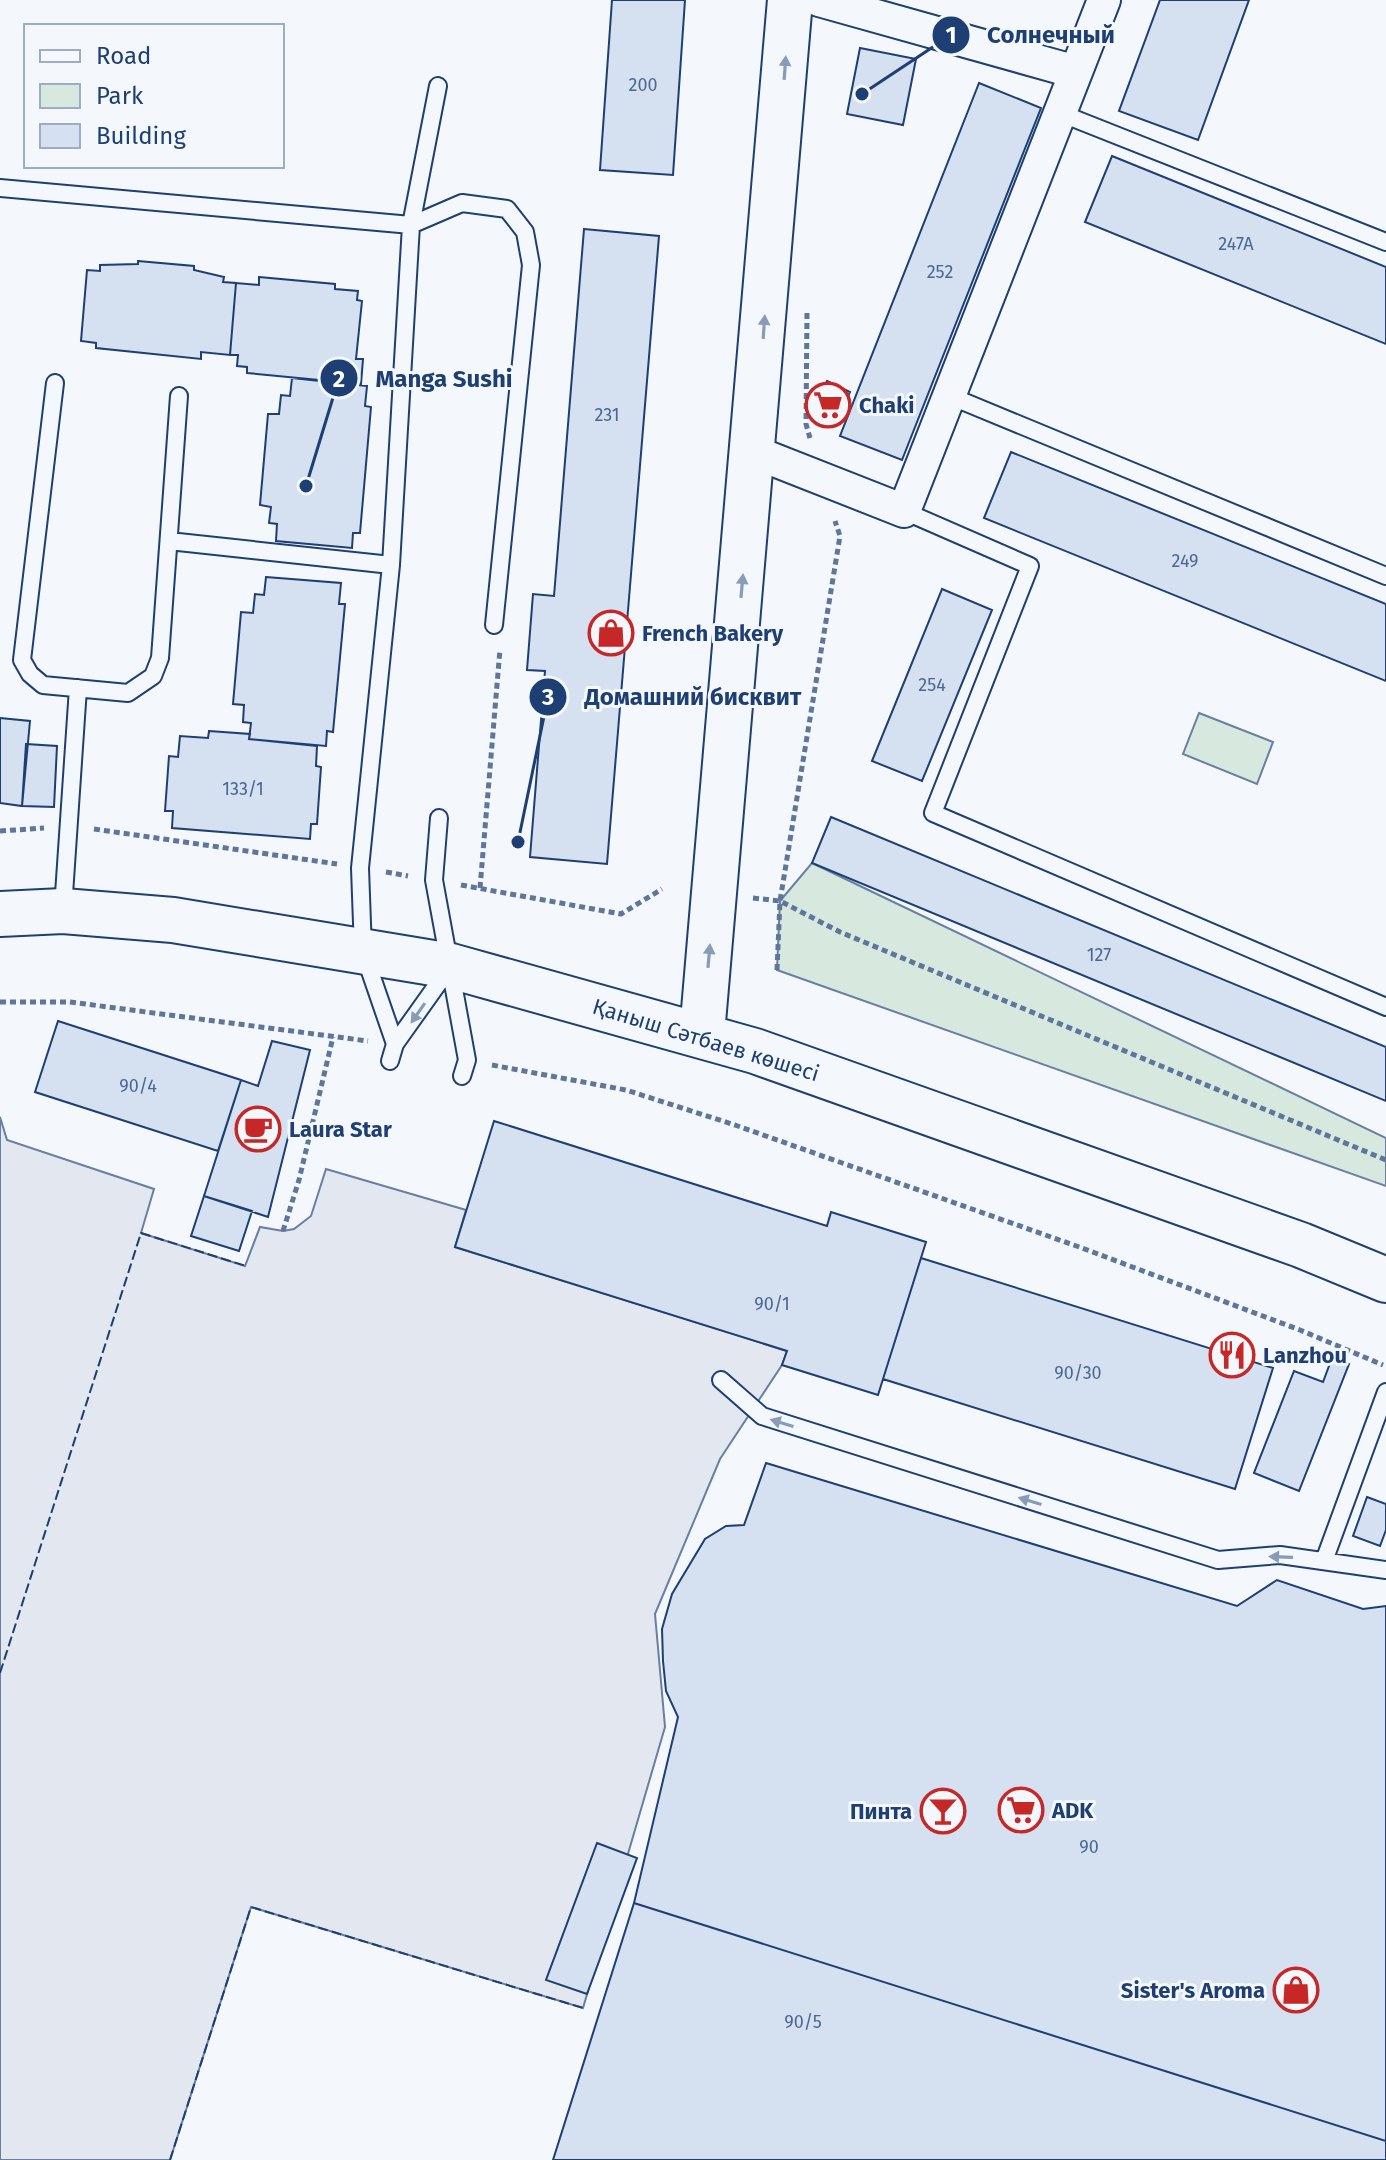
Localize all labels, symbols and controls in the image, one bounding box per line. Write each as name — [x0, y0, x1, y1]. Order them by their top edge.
callout: Солнечный — [931, 11, 1131, 59]
text: 1 — [945, 21, 957, 49]
text: Солнечный — [987, 21, 1115, 49]
legend — [24, 24, 284, 168]
text: Road — [96, 42, 151, 70]
one-way arrow — [779, 55, 792, 80]
house number: 200 — [629, 74, 658, 96]
text: Park — [96, 82, 144, 110]
text: Building — [96, 122, 186, 150]
house number: 247А — [1218, 233, 1254, 255]
house number: 252 — [927, 261, 953, 283]
one-way arrow — [758, 314, 771, 339]
callout: Manga Sushi — [319, 354, 528, 402]
text: 2 — [333, 365, 345, 393]
text: Manga Sushi — [375, 365, 513, 393]
supermarket icon: Chaki — [804, 381, 852, 429]
place label: Chaki — [859, 392, 915, 419]
house number: 231 — [594, 404, 620, 426]
house number: 249 — [1171, 550, 1199, 572]
one-way arrow — [736, 573, 749, 598]
shop icon: French Bakery — [587, 609, 635, 657]
place label: French Bakery — [642, 620, 784, 647]
callout: Домашний бисквит — [528, 673, 817, 721]
house number: 254 — [918, 674, 946, 696]
text: 3 — [541, 683, 554, 711]
text: Домашний бисквит — [584, 683, 802, 711]
house number: 133/1 — [222, 778, 264, 800]
one-way arrow — [703, 944, 716, 969]
house number: 127 — [1087, 944, 1111, 966]
street label: Қаныш Сәтбаев көшесі — [589, 993, 823, 1087]
one-way arrow — [411, 1002, 426, 1023]
house number: 90/4 — [119, 1075, 157, 1097]
cafe icon: Laura Star — [234, 1105, 282, 1153]
place label: Laura Star — [289, 1116, 392, 1143]
house number: 90/1 — [754, 1293, 790, 1315]
restaurant icon: Lanzhou — [1208, 1331, 1256, 1379]
place label: Lanzhou — [1263, 1342, 1347, 1369]
house number: 90/30 — [1054, 1362, 1102, 1384]
one-way arrow — [770, 1416, 794, 1428]
one-way arrow — [1018, 1494, 1042, 1507]
one-way arrow — [1268, 1550, 1293, 1563]
supermarket icon: ADK — [997, 1786, 1045, 1834]
bar icon: Пинта — [919, 1787, 967, 1835]
place label: ADK — [1051, 1797, 1094, 1824]
place label: Пинта — [850, 1798, 912, 1825]
house number: 90 — [1079, 1836, 1099, 1858]
shop icon: Sister's Aroma — [1272, 1966, 1320, 2014]
place label: Sister's Aroma — [1121, 1977, 1265, 2004]
house number: 90/5 — [784, 2011, 822, 2033]

